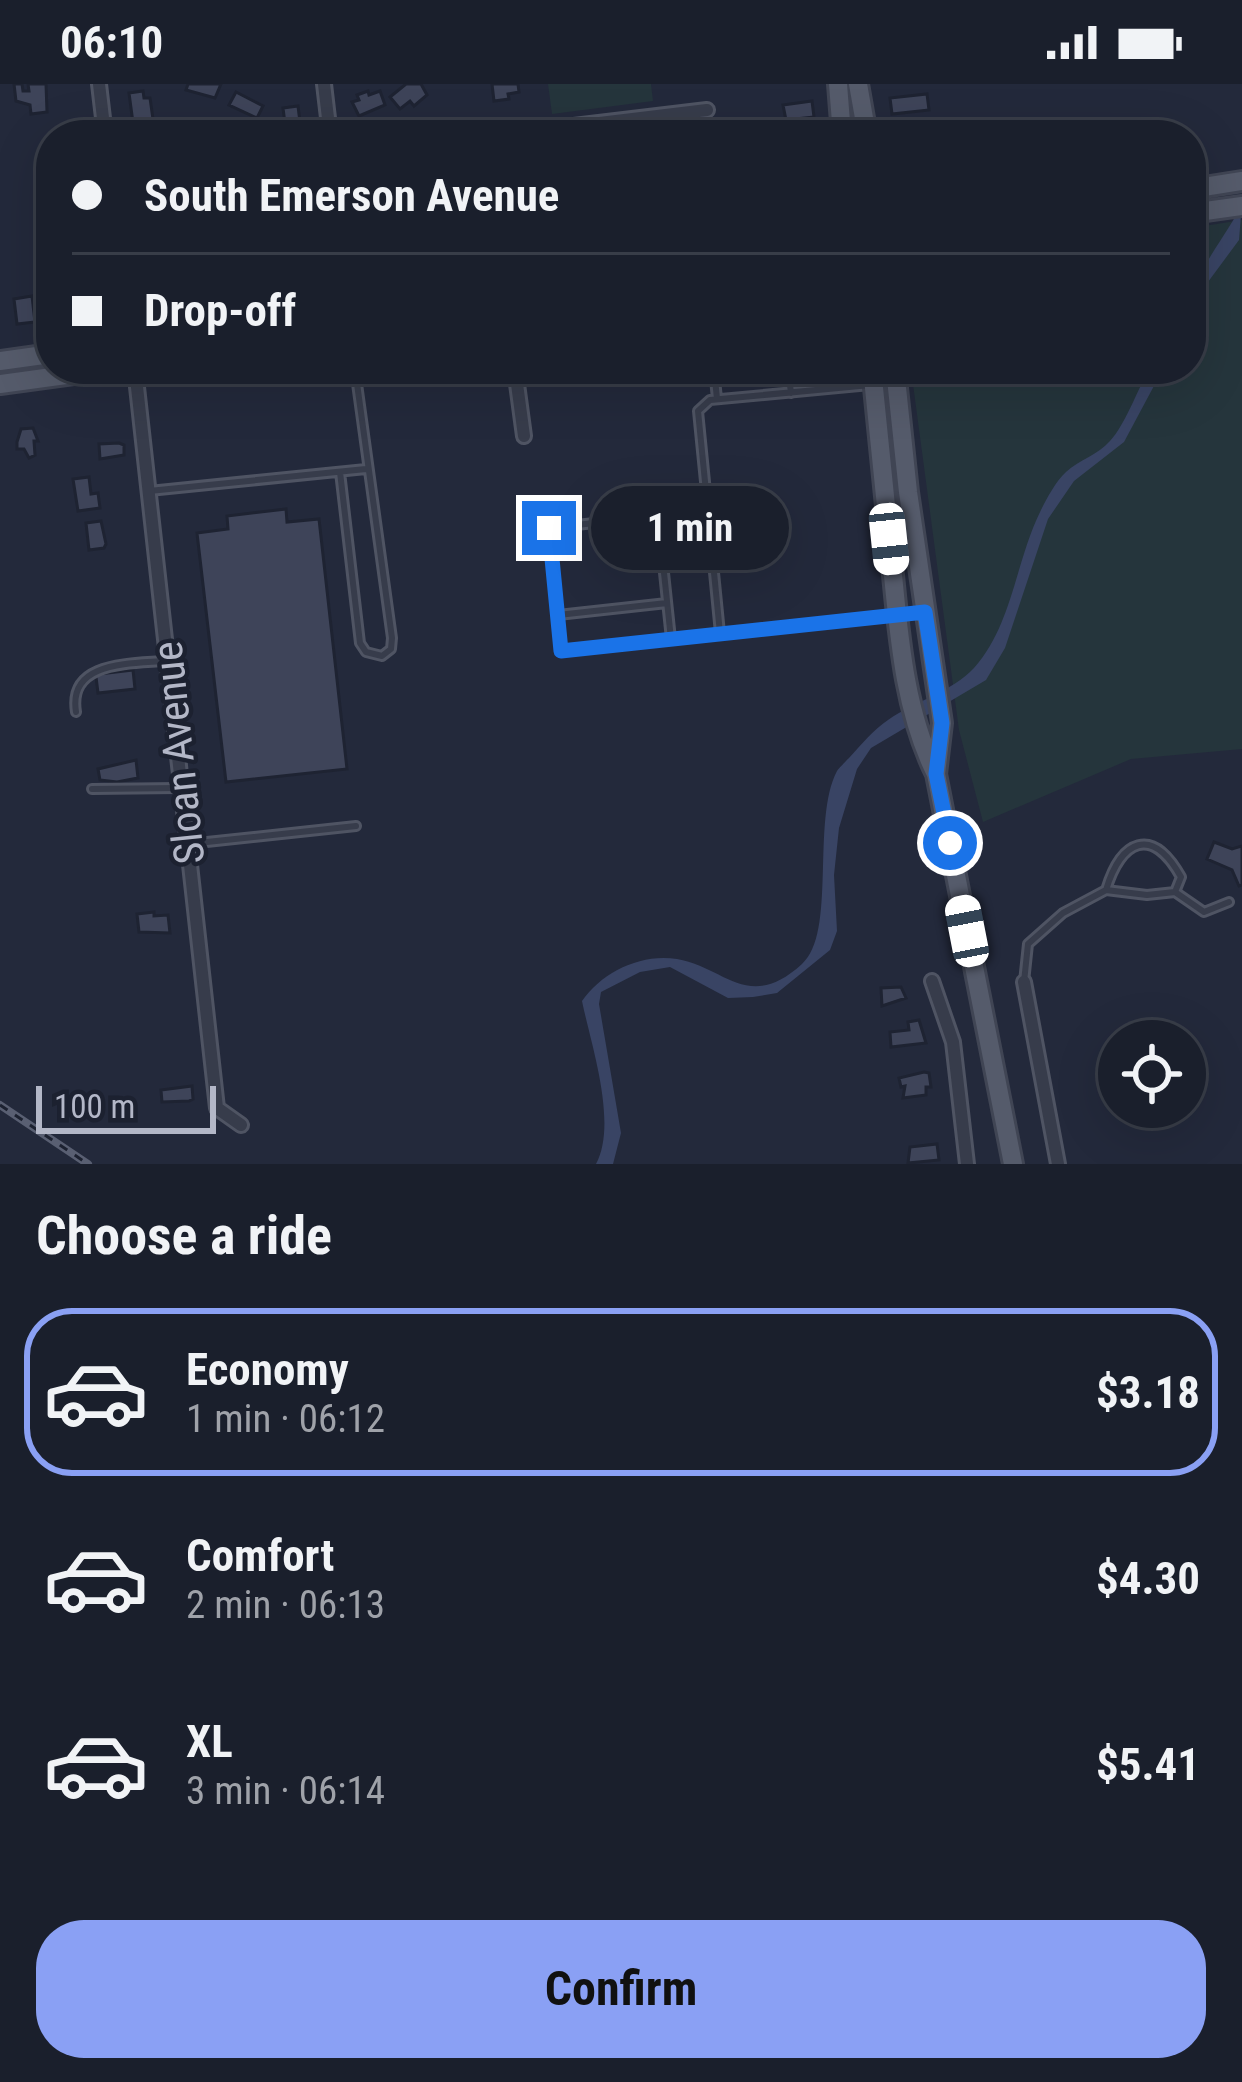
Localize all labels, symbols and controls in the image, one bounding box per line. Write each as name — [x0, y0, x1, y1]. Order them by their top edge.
text: 06:10 — [60, 16, 163, 69]
text: South Emerson Avenue — [144, 169, 559, 222]
text: Drop-off — [144, 284, 296, 337]
callout: 1 min — [591, 486, 789, 570]
route end — [522, 501, 576, 555]
car — [867, 501, 911, 577]
text: 1 min — [647, 505, 733, 551]
street label: Sloan Avenue — [142, 639, 215, 867]
route start — [923, 816, 977, 870]
car — [942, 892, 992, 970]
map controls — [1098, 1020, 1206, 1128]
button: locate — [1098, 1020, 1206, 1128]
scale bar — [36, 1080, 216, 1133]
text: 100 m — [54, 1087, 135, 1126]
text: Choose a ride — [36, 1204, 332, 1267]
icon: car — [42, 1338, 150, 1446]
text: Economy — [186, 1343, 349, 1396]
text: $3.18 — [1096, 1366, 1200, 1419]
text: 1 min · 06:12 — [186, 1396, 385, 1442]
icon: car — [42, 1524, 150, 1632]
text: Comfort — [186, 1529, 334, 1582]
text: $4.30 — [1096, 1552, 1200, 1605]
text: 2 min · 06:13 — [186, 1582, 385, 1628]
icon: car — [42, 1710, 150, 1818]
text: XL — [186, 1715, 233, 1768]
text: $5.41 — [1096, 1738, 1200, 1791]
text: 3 min · 06:14 — [186, 1768, 385, 1814]
button: Confirm — [36, 1920, 1206, 2058]

